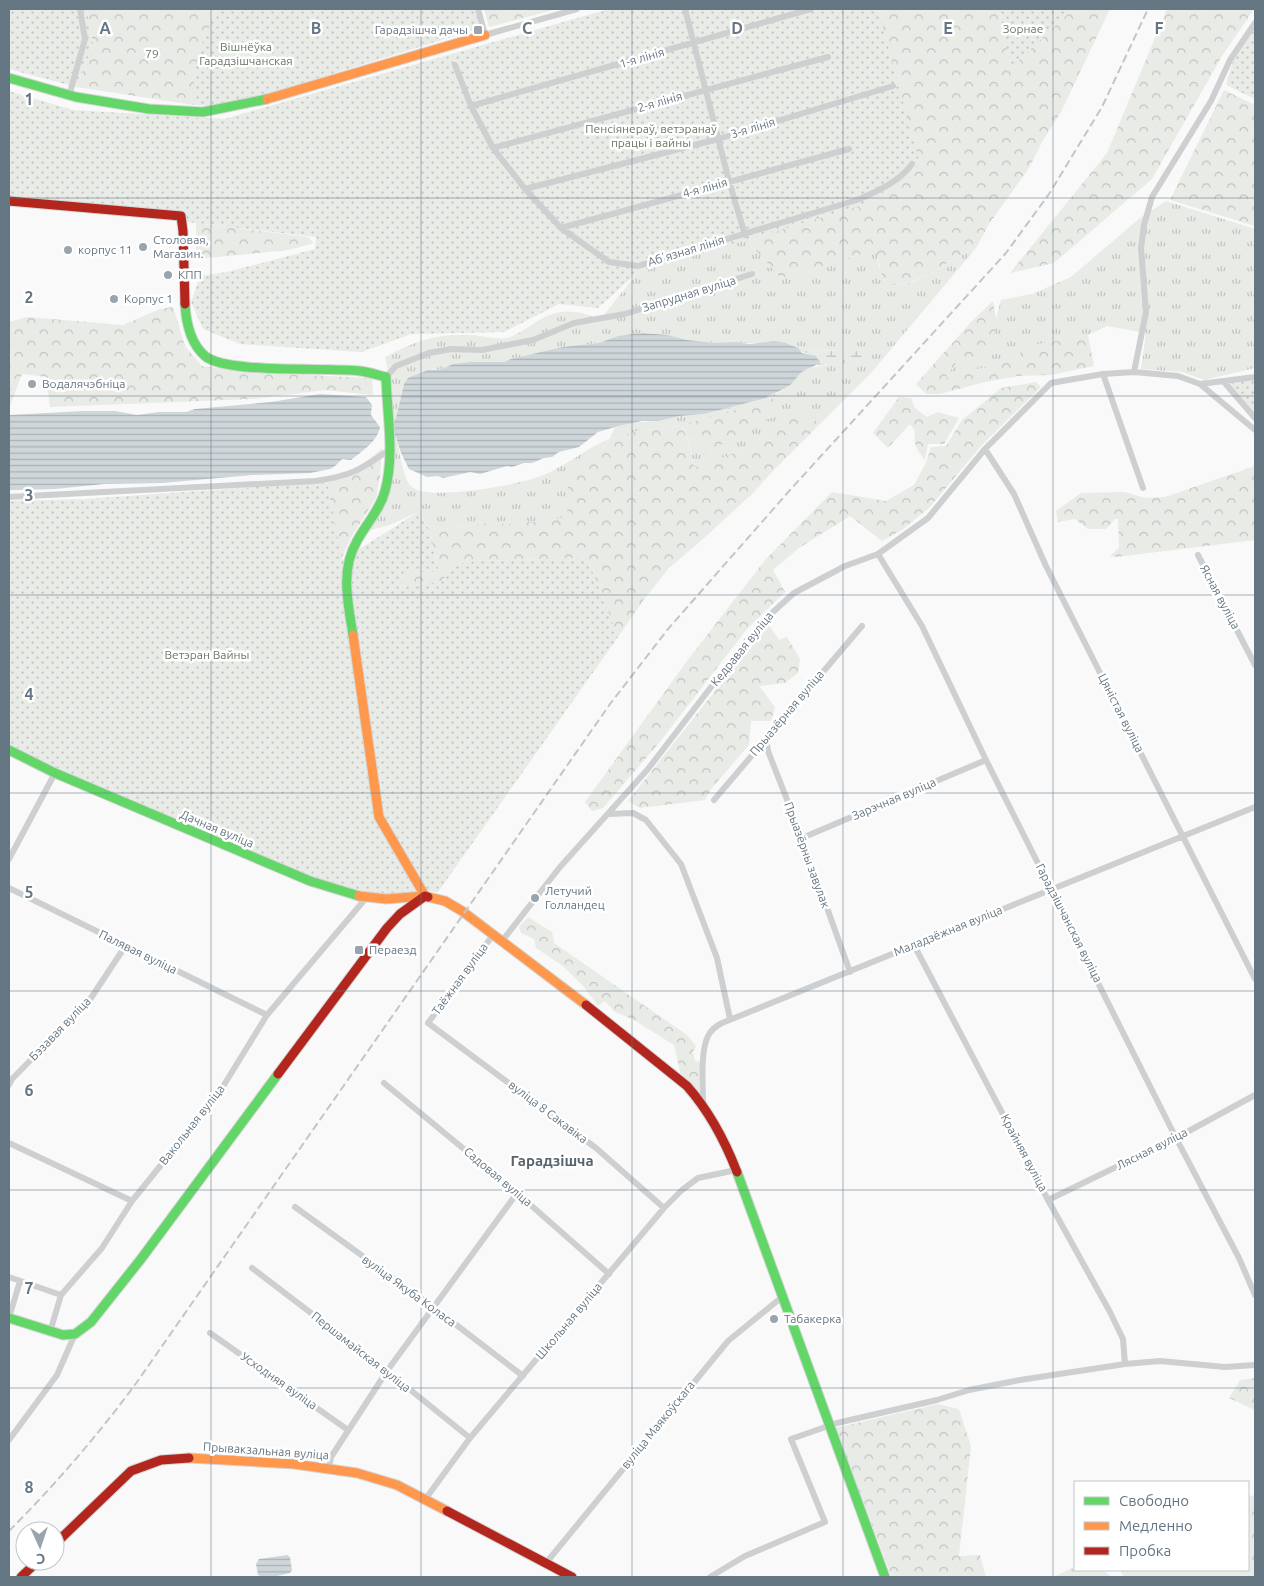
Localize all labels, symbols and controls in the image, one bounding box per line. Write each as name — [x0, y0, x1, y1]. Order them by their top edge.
text: A — [99, 19, 111, 37]
text: B — [311, 19, 321, 37]
text: C — [522, 19, 532, 37]
text: D — [731, 19, 743, 37]
text: E — [943, 19, 953, 37]
text: F — [1155, 19, 1164, 37]
park label: Зорнае — [1003, 22, 1043, 35]
place label: Гарадзішча дачы — [375, 23, 468, 36]
marker: Гарадзішча дачы — [472, 24, 484, 36]
park label: Вішнёўка Гарадзішчанская — [199, 40, 293, 67]
street label: 1-я лінія — [618, 45, 666, 70]
park label: 79 — [145, 47, 159, 60]
street label: 2-я лінія — [636, 89, 684, 114]
text: 1 — [24, 90, 34, 108]
street label: 3-я лінія — [729, 115, 777, 140]
park label: Пенсіянераў, ветэранаў працы і вайны — [585, 122, 717, 149]
street label: 4-я лінія — [681, 175, 729, 200]
place label: Столовая, Магазин. — [153, 233, 209, 260]
street label: Абʼязная лінія — [646, 233, 726, 268]
marker: Столовая, Магазин. — [137, 241, 149, 253]
place label: корпус 11 — [78, 243, 133, 256]
marker: корпус 11 — [62, 244, 74, 256]
place label: КПП — [178, 268, 202, 281]
marker: КПП — [162, 269, 174, 281]
street label: Запрудная вуліца — [641, 273, 737, 314]
text: 2 — [24, 288, 34, 306]
place label: Корпус 1 — [124, 292, 173, 305]
marker: Корпус 1 — [108, 293, 120, 305]
place label: Водалячэбніца — [42, 377, 125, 390]
marker: Водалячэбніца — [26, 378, 38, 390]
text: 3 — [24, 486, 34, 504]
street label: Ясная вуліца — [1198, 562, 1243, 631]
street label: Кедравая вуліца — [708, 609, 775, 688]
park label: Ветэран Вайны — [164, 648, 250, 661]
street label: Прыазёрная вуліца — [747, 667, 826, 758]
street label: Цяністая вуліца — [1096, 671, 1147, 754]
text: 4 — [24, 685, 34, 703]
street label: Зарэчная вуліца — [850, 775, 938, 822]
street label: Прыазёрны завулак — [782, 800, 833, 910]
street label: Дачная вуліца — [179, 807, 256, 850]
street label: Гарадзішчанская вуліца — [1034, 861, 1105, 984]
text: 5 — [24, 883, 34, 901]
place label: Летучий Голландец — [545, 884, 605, 911]
marker: Летучий Голландец — [529, 892, 541, 904]
street label: Маладзёжная вуліца — [892, 903, 1004, 958]
street label: Палявая вуліца — [97, 927, 179, 976]
street label: Таёжная вуліца — [429, 940, 490, 1017]
place label: Пераезд — [369, 943, 417, 956]
marker: Пераезд — [353, 944, 365, 956]
street label: Бэзавая вуліца — [26, 995, 93, 1063]
street label: вуліца 8 Сакавіка — [506, 1078, 590, 1145]
text: 6 — [24, 1081, 34, 1099]
street label: Вакольная вуліца — [156, 1082, 227, 1167]
street label: Крайняя вуліца — [999, 1112, 1050, 1194]
street label: Лясная вуліца — [1114, 1125, 1189, 1172]
street label: Садовая вуліца — [462, 1144, 535, 1209]
district label: Гарадзішча — [510, 1152, 594, 1169]
street label: вуліца Якуба Коласа — [360, 1252, 459, 1329]
text: 7 — [24, 1279, 34, 1297]
street label: Школьная вуліца — [533, 1280, 604, 1361]
street label: Першамайская вуліца — [309, 1309, 413, 1394]
place label: Табакерка — [784, 1312, 842, 1325]
marker: Табакерка — [768, 1313, 780, 1325]
street label: Усходняя вуліца — [239, 1349, 320, 1412]
street label: вуліца Маякоўскага — [618, 1378, 697, 1471]
street label: Прывакзальная вуліца — [203, 1440, 329, 1461]
text: 8 — [24, 1478, 34, 1496]
legend — [1074, 1481, 1249, 1571]
text: Свободно — [1119, 1492, 1189, 1509]
text: Медленно — [1119, 1517, 1193, 1534]
north arrow — [15, 1521, 65, 1571]
text: Пробка — [1119, 1542, 1171, 1559]
text: С — [36, 1551, 46, 1567]

